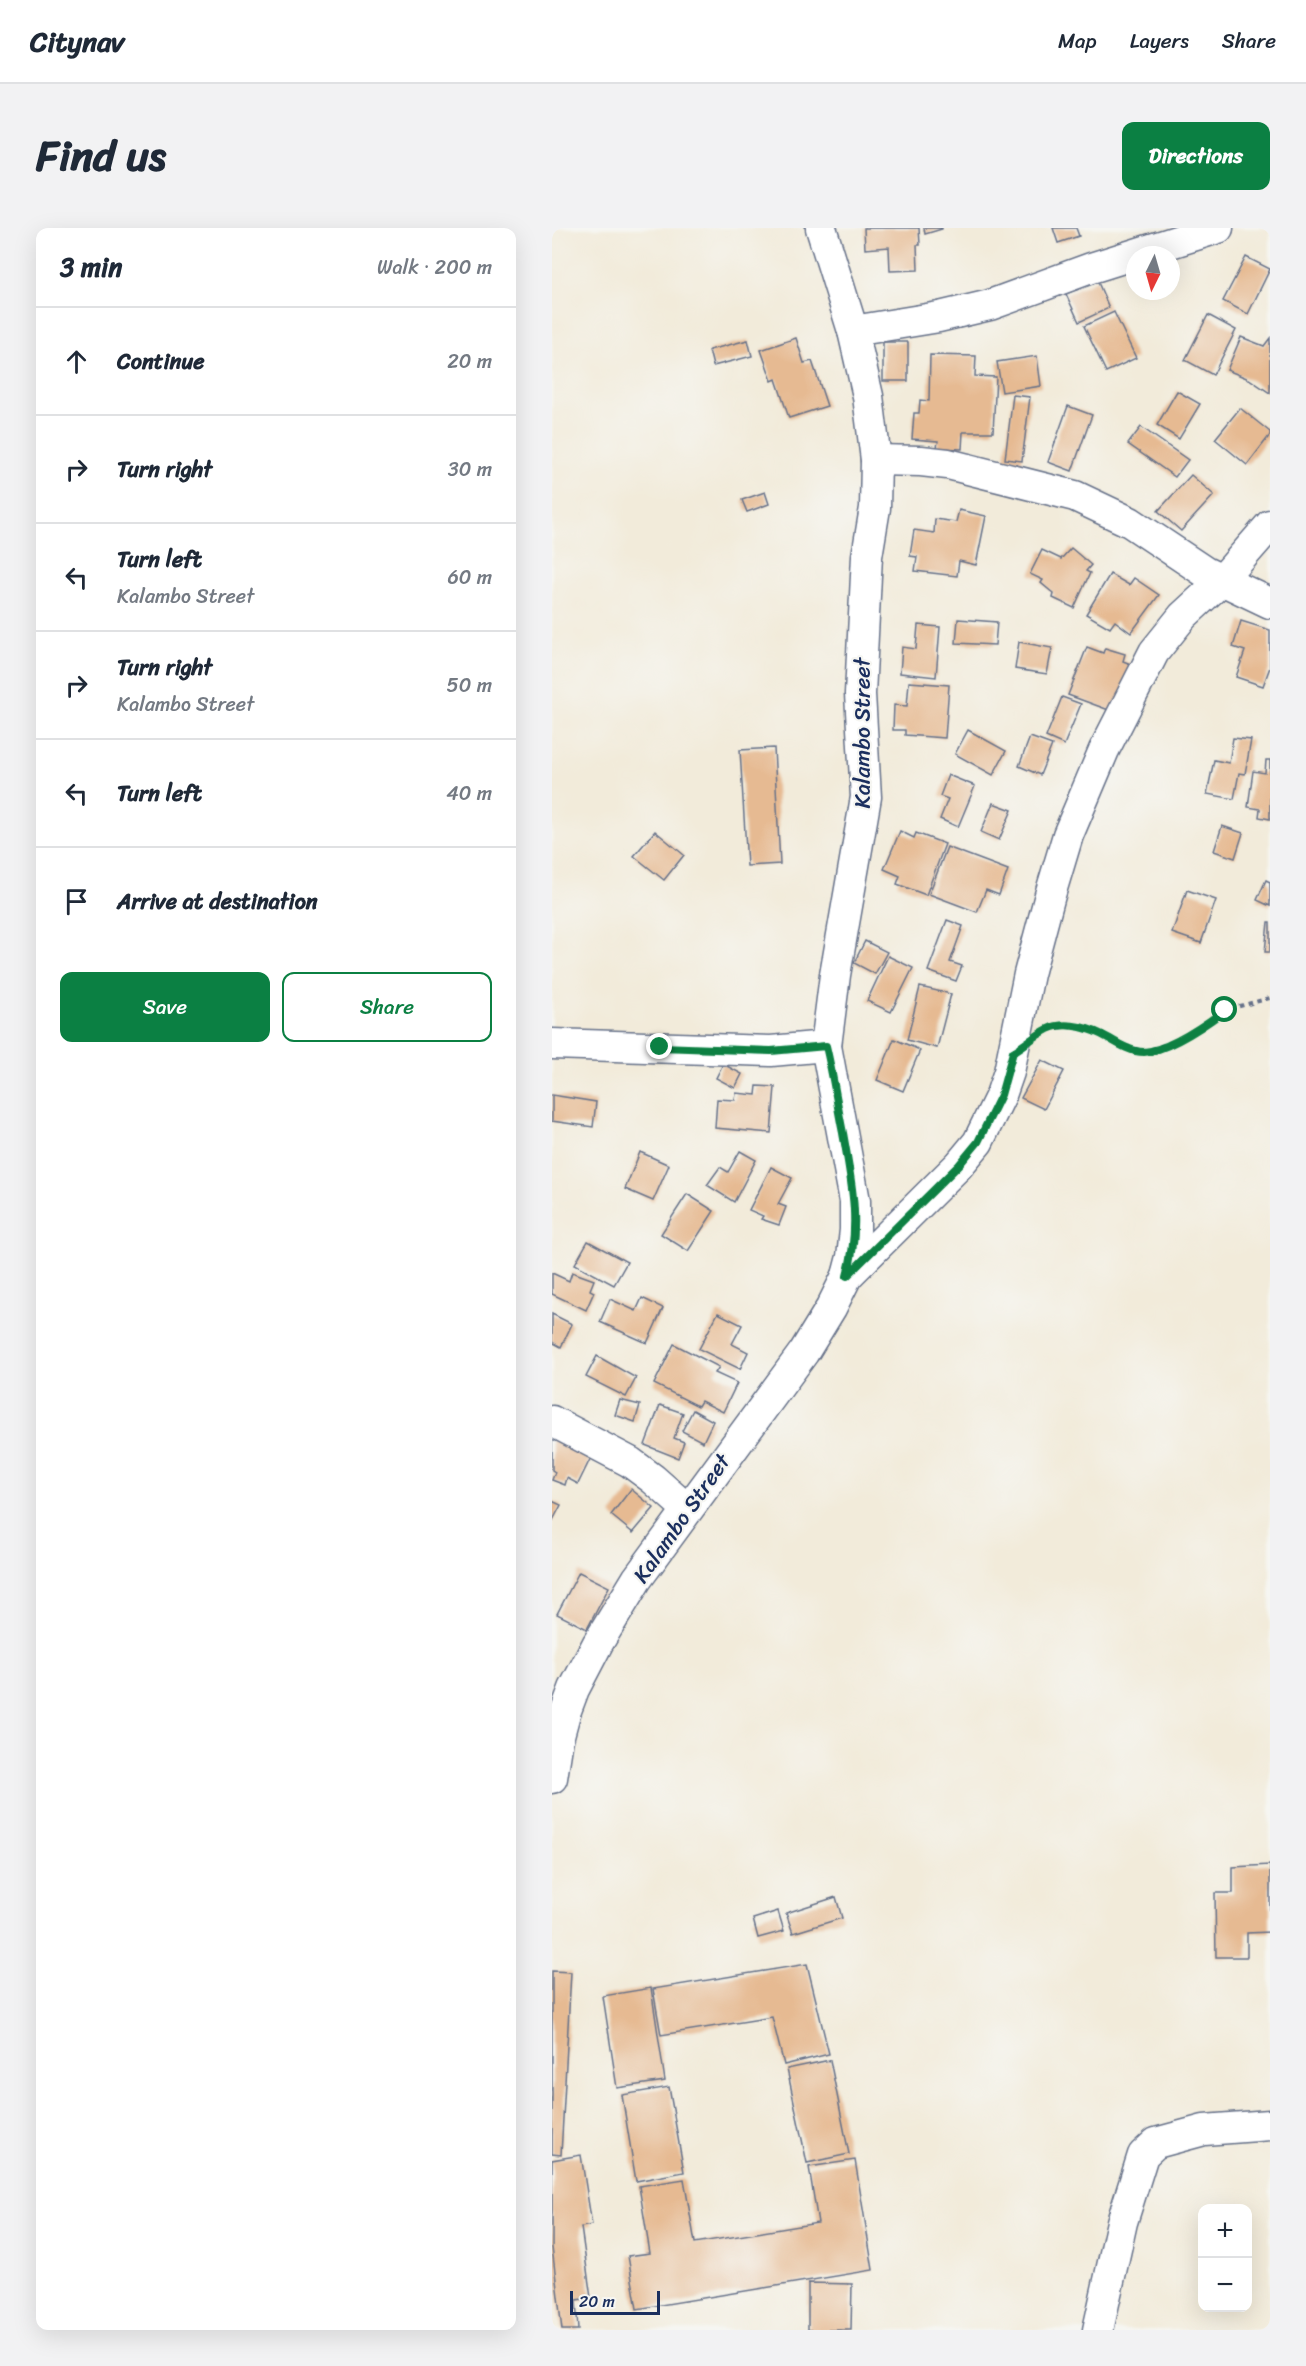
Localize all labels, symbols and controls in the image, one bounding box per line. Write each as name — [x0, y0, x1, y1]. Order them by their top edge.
text: Citynav — [30, 17, 124, 66]
text: Map — [1058, 22, 1097, 60]
text: Layers — [1130, 22, 1189, 60]
text: Share — [1222, 22, 1276, 60]
text: Find us — [36, 119, 166, 193]
button: Directions — [1122, 122, 1270, 190]
text: 3 min — [60, 244, 122, 290]
north arrow — [1126, 246, 1180, 300]
text: Walk · 200 m — [377, 250, 492, 285]
text: Continue — [117, 342, 205, 381]
text: 20 m — [447, 344, 492, 379]
icon: ahead — [60, 345, 93, 378]
text: Turn right — [117, 450, 212, 489]
text: 30 m — [448, 452, 492, 487]
icon: right — [60, 453, 93, 486]
text: Turn left — [117, 540, 202, 579]
text: 60 m — [447, 560, 492, 595]
icon: left — [60, 561, 93, 594]
text: Kalambo Street — [117, 579, 254, 614]
text: Turn right — [117, 648, 212, 687]
street label: Kalambo Street — [843, 656, 882, 808]
text: 50 m — [447, 668, 492, 703]
icon: right — [60, 669, 93, 702]
text: Kalambo Street — [117, 687, 254, 722]
text: Turn left — [117, 774, 202, 813]
text: 40 m — [446, 776, 492, 811]
icon: left — [60, 777, 93, 810]
text: Arrive at destination — [117, 882, 318, 921]
icon: arrive — [60, 885, 93, 918]
button: Save — [60, 972, 270, 1042]
button: Share — [282, 972, 492, 1042]
route start — [1211, 996, 1237, 1022]
route end — [646, 1033, 672, 1059]
street label: Kalambo Street — [622, 1444, 741, 1591]
map controls — [1198, 2204, 1252, 2312]
button: + — [1198, 2204, 1252, 2258]
button: − — [1198, 2258, 1252, 2312]
text: 20 m — [579, 2287, 615, 2316]
scale bar — [570, 2288, 660, 2316]

